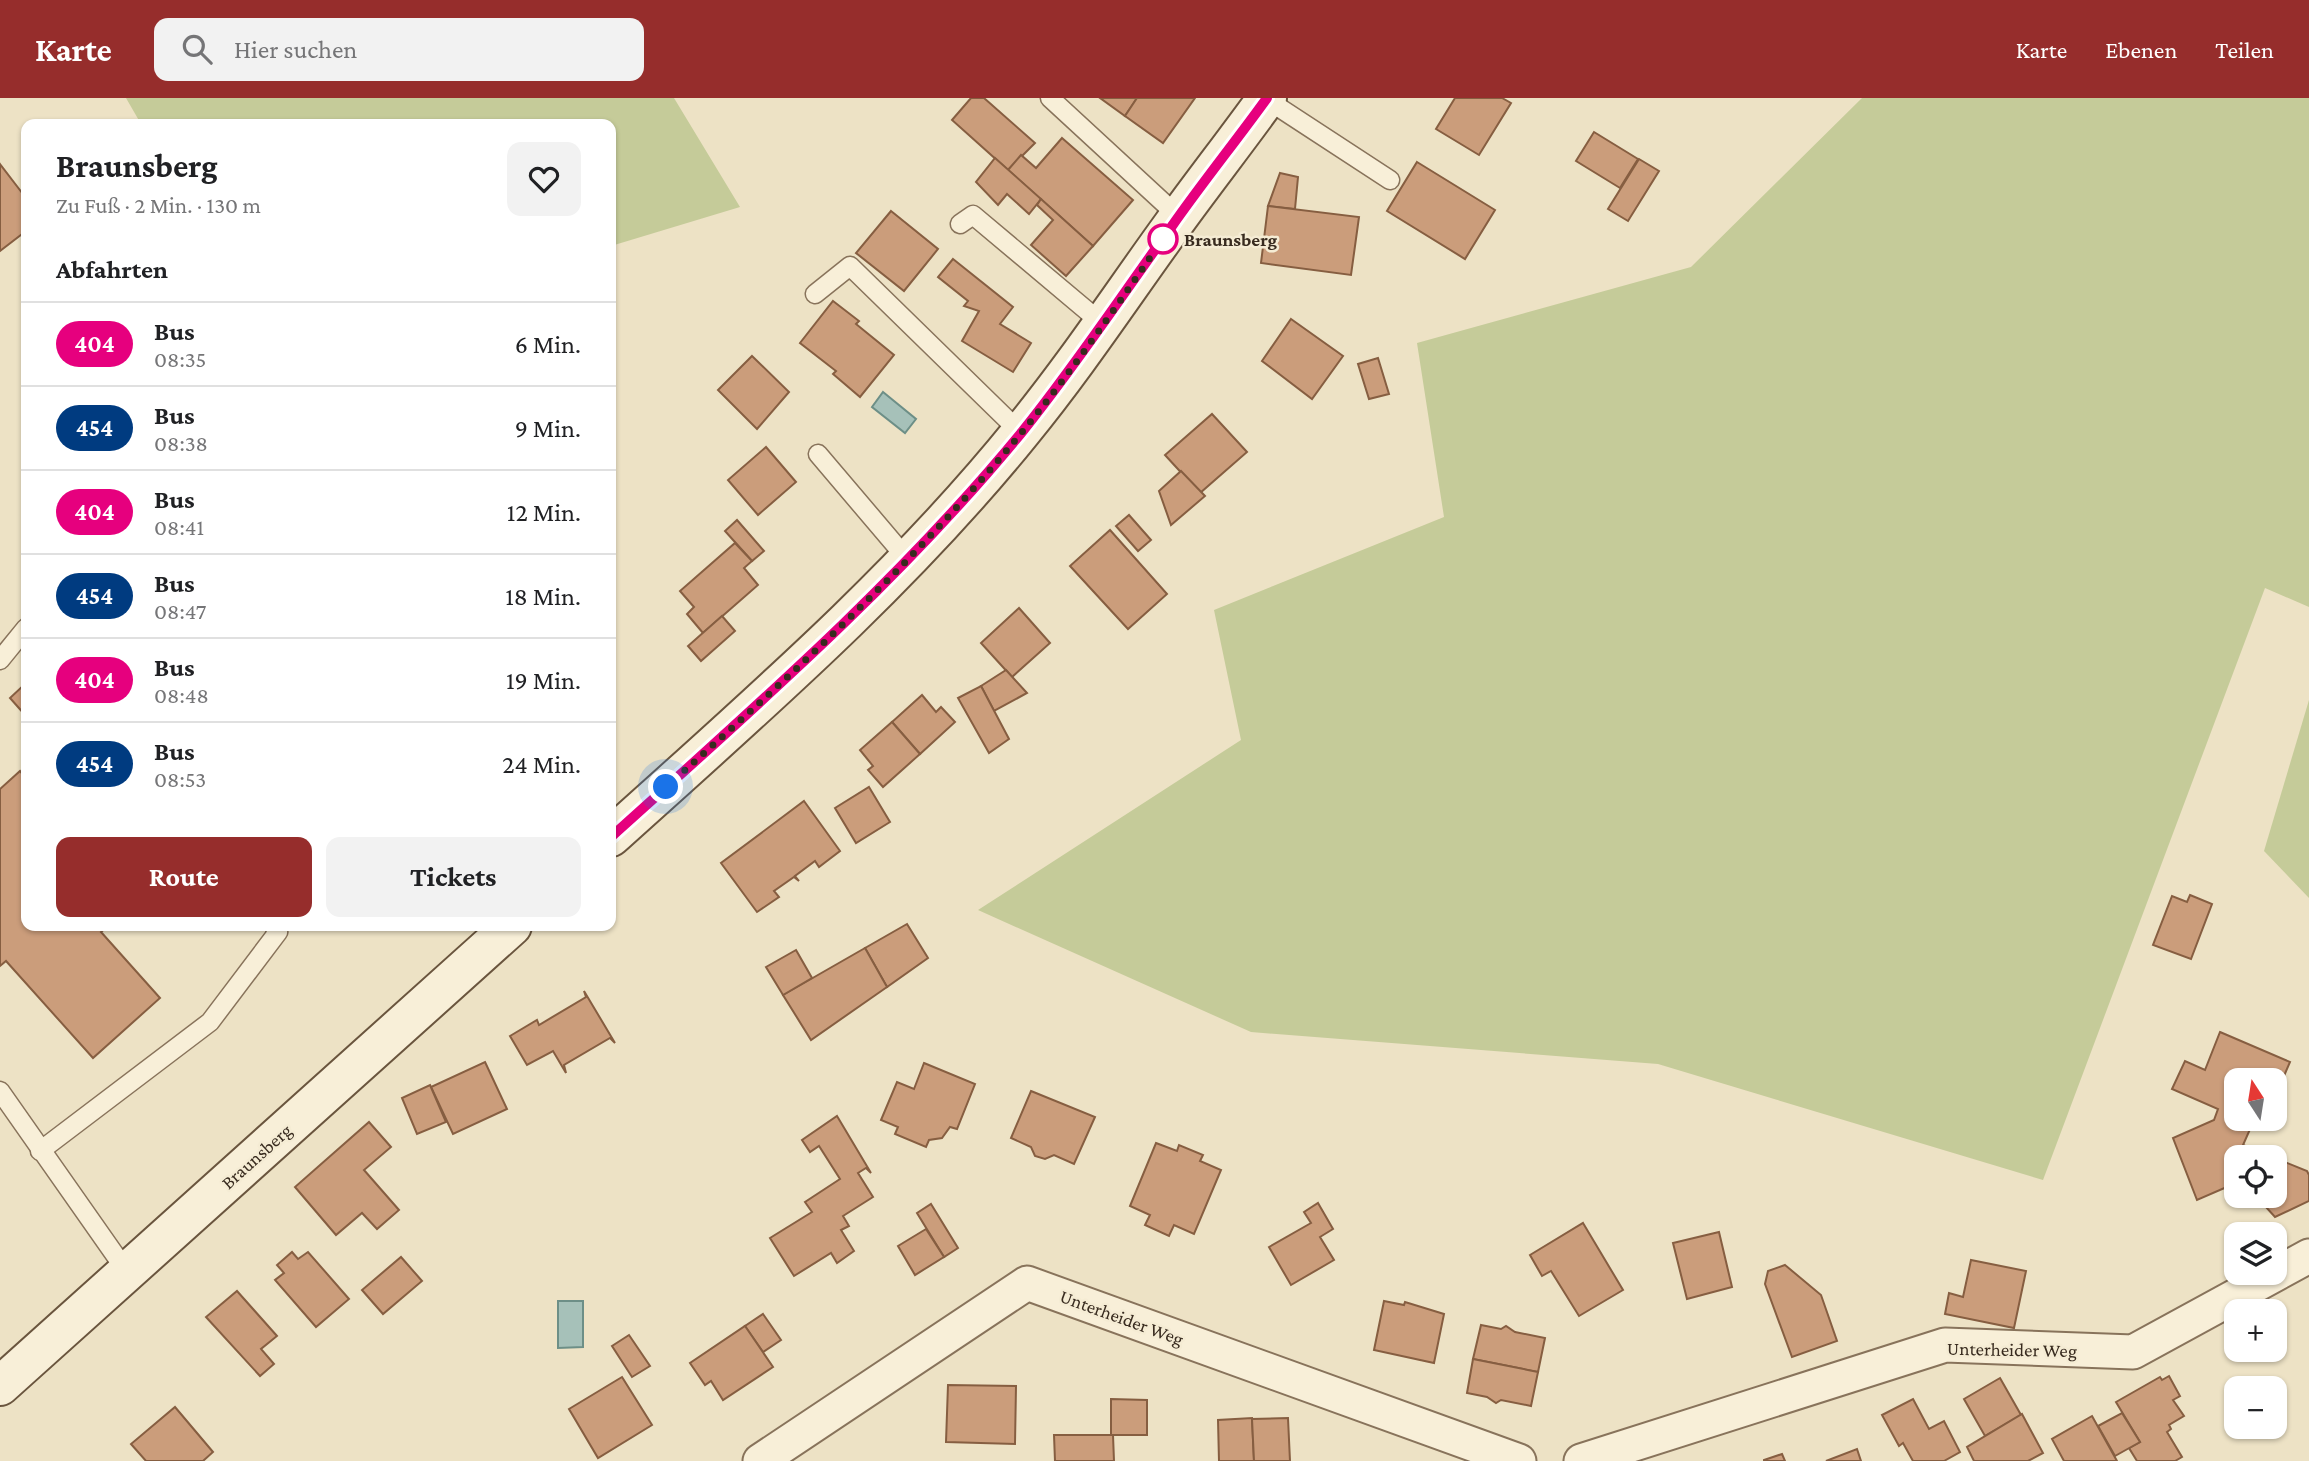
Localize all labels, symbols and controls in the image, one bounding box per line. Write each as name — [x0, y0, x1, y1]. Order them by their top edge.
search box — [154, 18, 644, 81]
icon: search — [178, 30, 216, 68]
text: Karte — [35, 31, 112, 68]
text: Hier suchen — [234, 35, 357, 64]
text: Karte — [2016, 36, 2067, 63]
text: Ebenen — [2105, 36, 2177, 63]
text: Teilen — [2215, 36, 2274, 63]
button: heart — [507, 142, 581, 216]
text: Braunsberg — [56, 147, 218, 184]
text: Zu Fuß · 2 Min. · 130 m — [56, 192, 261, 218]
marker: Braunsberg — [1148, 224, 1178, 254]
place label: Braunsberg — [1184, 229, 1277, 250]
text: Abfahrten — [56, 255, 168, 284]
text: Bus — [154, 317, 195, 346]
text: 404 — [74, 330, 115, 357]
text: 6 Min. — [515, 330, 581, 359]
text: 08:35 — [154, 346, 206, 372]
text: Bus — [154, 401, 195, 430]
text: 454 — [76, 414, 113, 441]
text: 9 Min. — [515, 414, 581, 443]
text: 08:38 — [154, 430, 208, 456]
text: Bus — [154, 485, 195, 514]
text: 404 — [74, 498, 115, 525]
text: 12 Min. — [507, 498, 581, 527]
text: 08:41 — [154, 514, 204, 540]
text: Bus — [154, 569, 195, 598]
text: 454 — [76, 582, 113, 609]
text: 18 Min. — [505, 582, 581, 611]
text: 08:47 — [154, 598, 206, 624]
text: Bus — [154, 653, 195, 682]
text: 404 — [74, 666, 115, 693]
text: 19 Min. — [506, 666, 581, 695]
text: 08:48 — [154, 682, 209, 708]
text: Bus — [154, 737, 195, 766]
text: 454 — [76, 750, 113, 777]
text: 24 Min. — [502, 750, 581, 779]
text: 08:53 — [154, 766, 206, 792]
your location — [648, 769, 683, 804]
button: Route — [56, 837, 312, 917]
button: Tickets — [326, 837, 581, 917]
north arrow — [2224, 1068, 2287, 1130]
map controls — [2224, 1068, 2287, 1439]
street label: Braunsberg — [217, 1119, 296, 1193]
button: locate — [2224, 1145, 2287, 1208]
button: layers — [2224, 1222, 2287, 1285]
street label: Unterheider Weg — [1057, 1285, 1187, 1350]
button: + — [2224, 1299, 2287, 1362]
street label: Unterheider Weg — [1947, 1338, 2077, 1361]
button: − — [2224, 1376, 2287, 1439]

